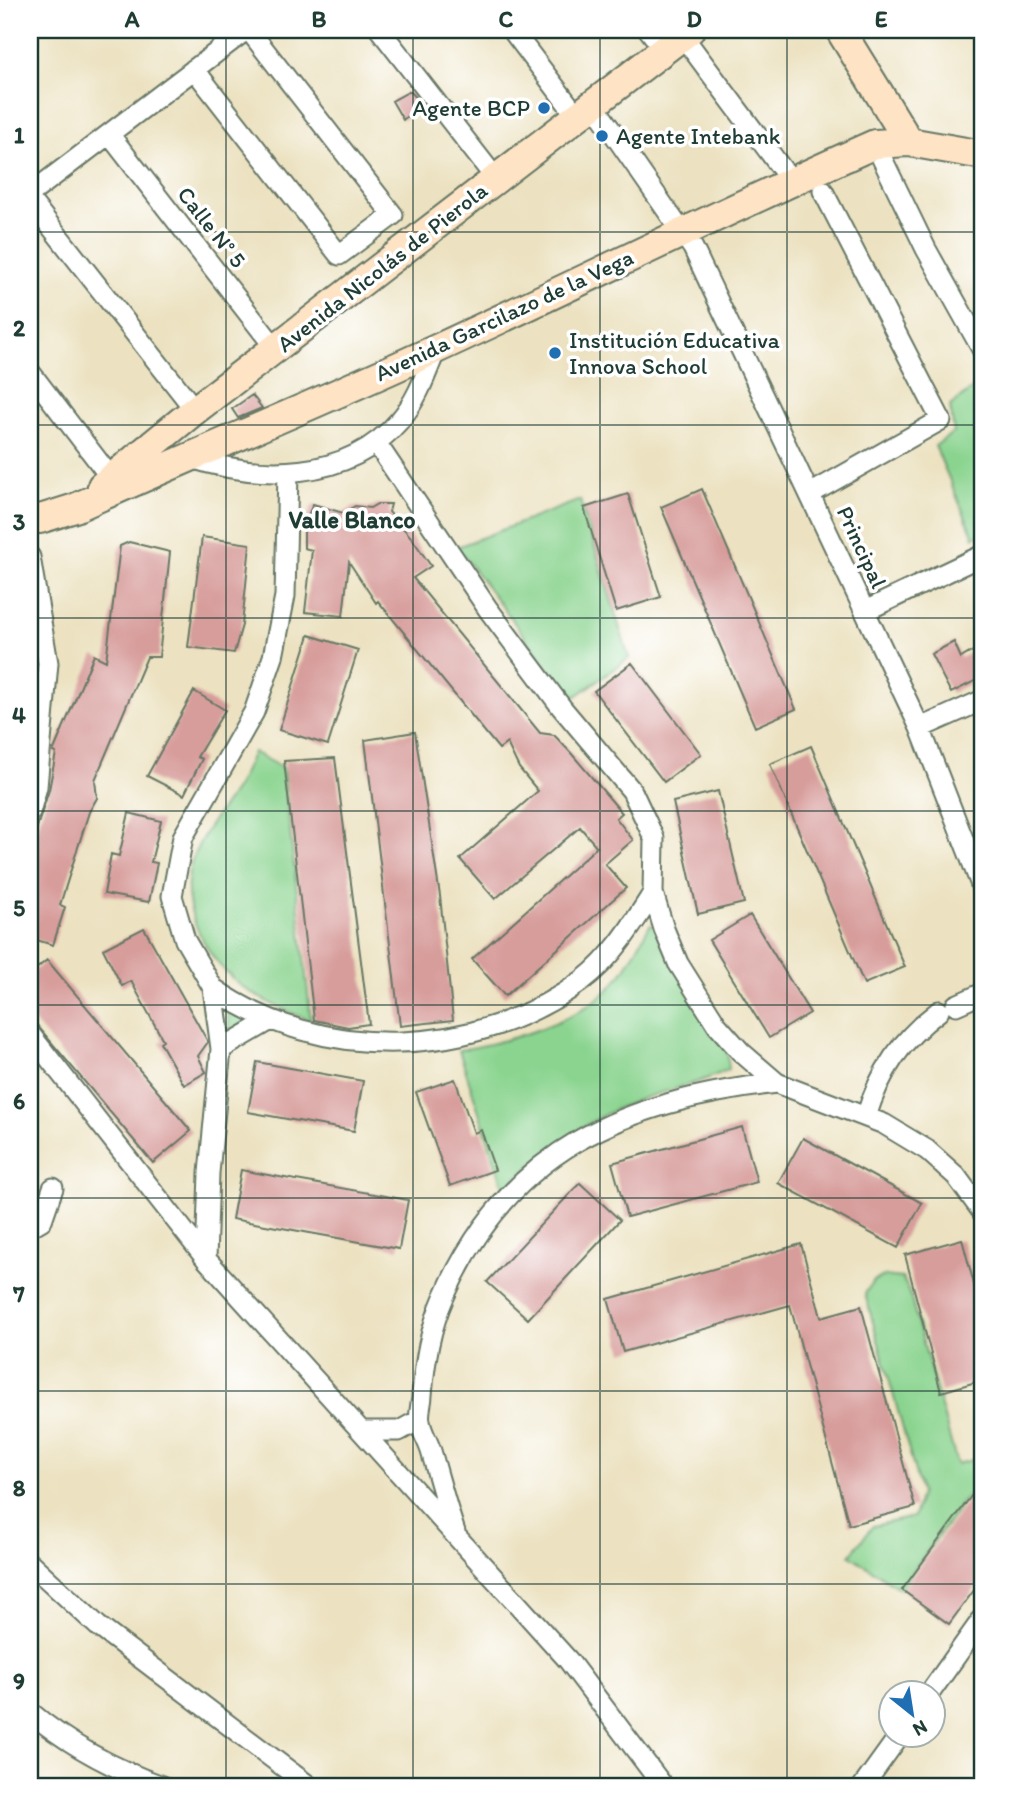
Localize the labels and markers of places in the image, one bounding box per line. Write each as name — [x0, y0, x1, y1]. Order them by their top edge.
place label: Agente BCP — [412, 94, 530, 122]
marker: Agente BCP — [536, 100, 552, 116]
place label: Agente Intebank — [616, 122, 781, 150]
marker: Agente Intebank — [594, 128, 610, 144]
place label: Institución Educativa Innova School — [569, 326, 780, 380]
marker: Institución Educativa Innova School — [547, 345, 563, 361]

